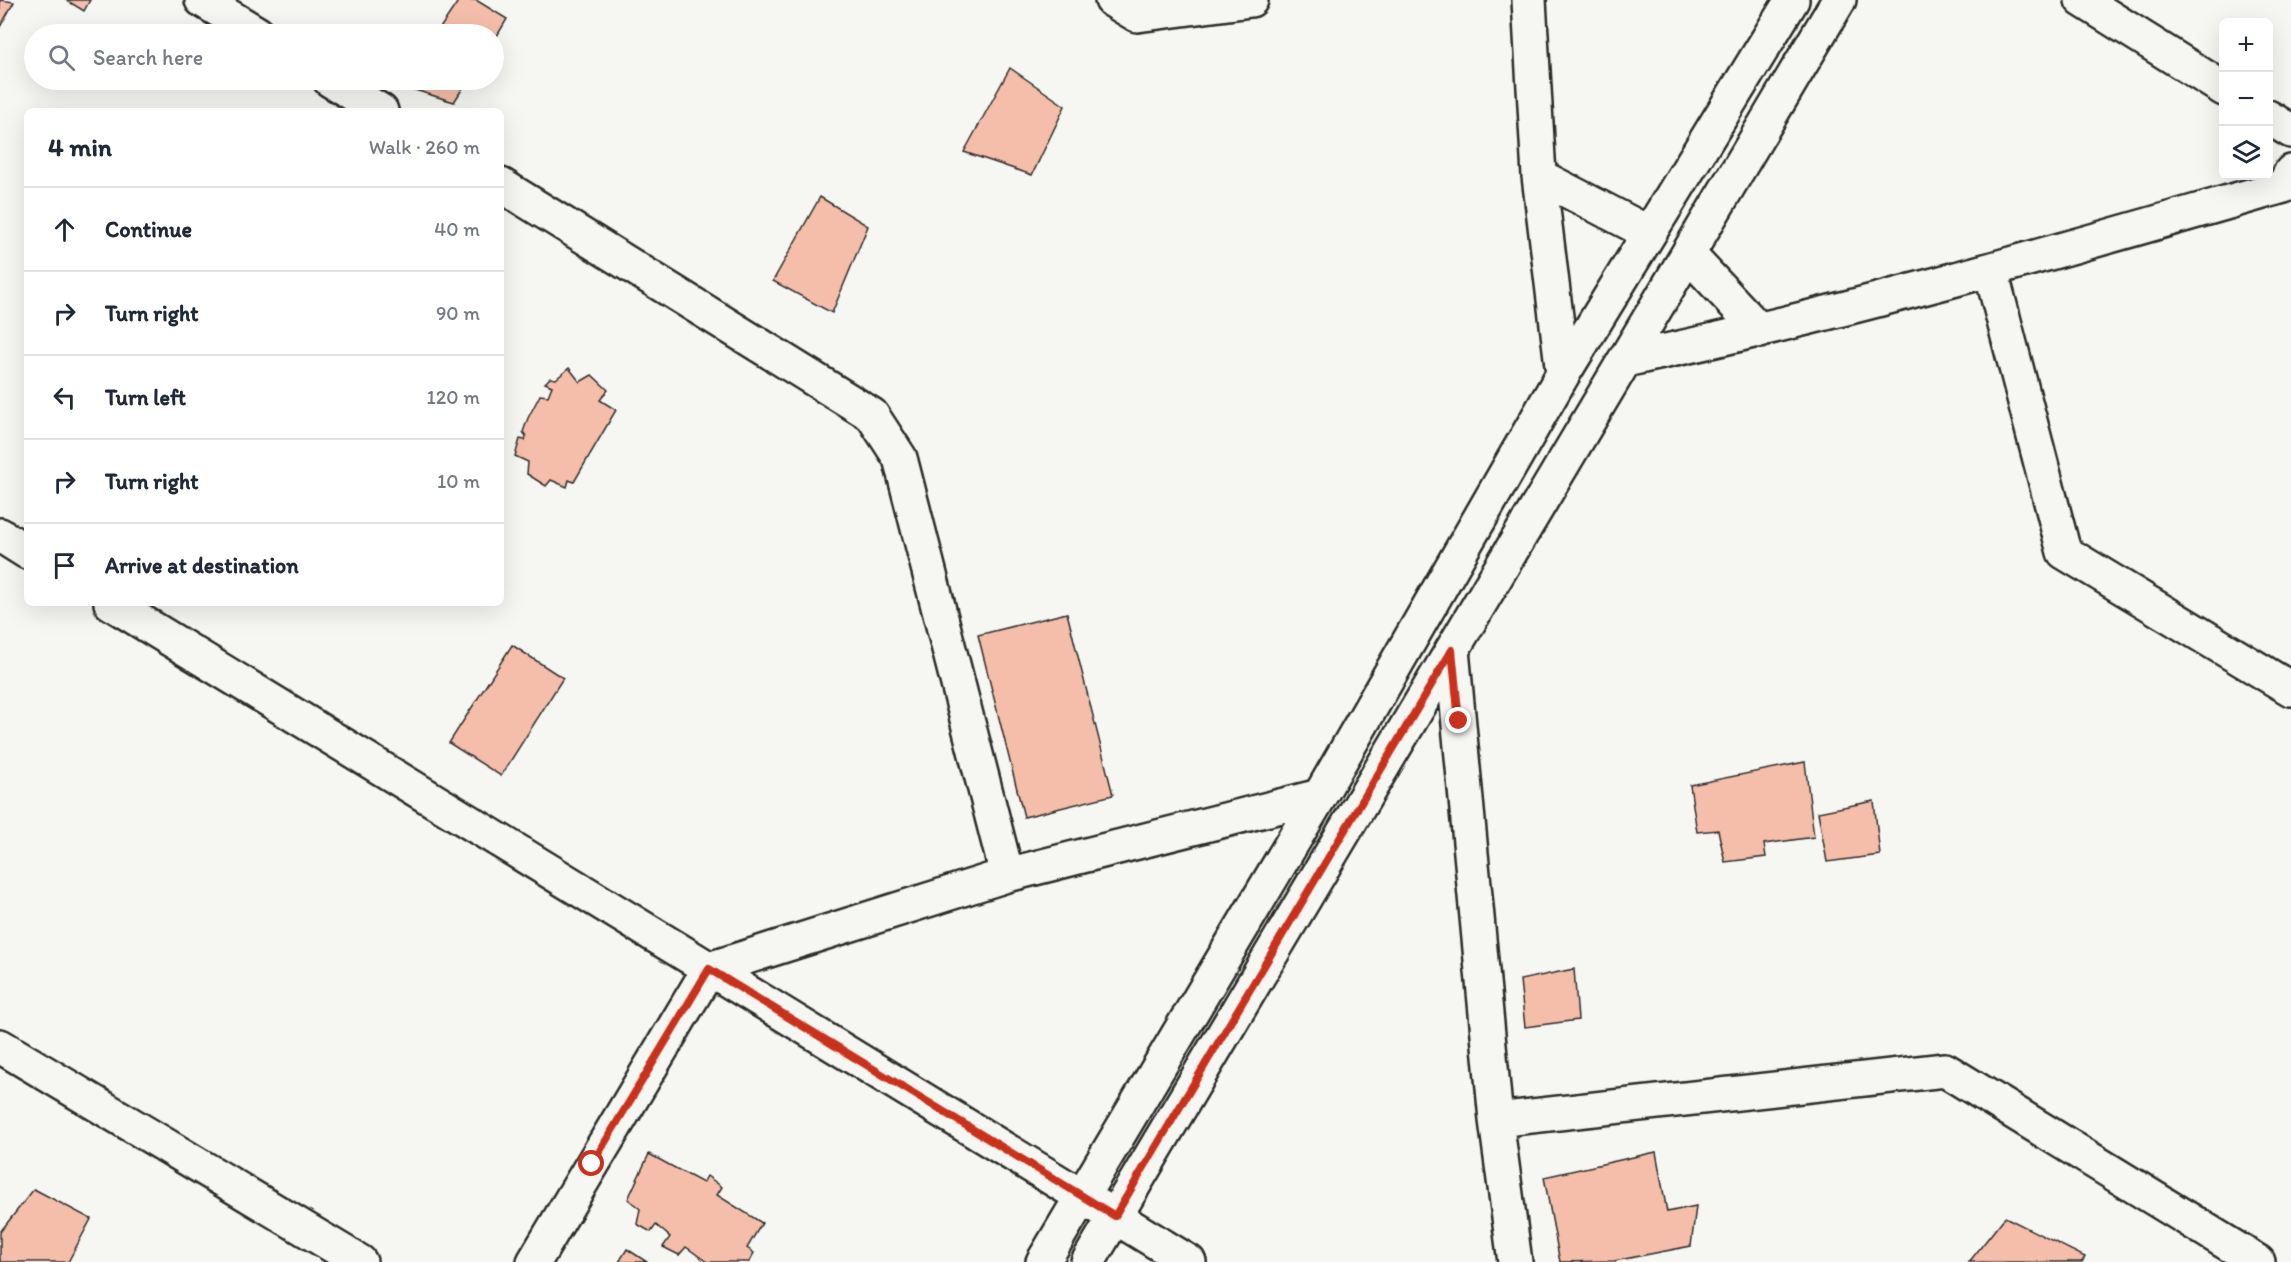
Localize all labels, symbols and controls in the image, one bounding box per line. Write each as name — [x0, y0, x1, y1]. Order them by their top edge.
map controls — [2219, 18, 2273, 180]
button: + — [2219, 18, 2273, 72]
search box — [24, 24, 504, 90]
icon: search — [45, 41, 78, 74]
text: Search here — [93, 44, 203, 71]
button: − — [2219, 72, 2273, 126]
button: layers — [2219, 126, 2273, 180]
text: 4 min — [48, 131, 112, 163]
text: Walk · 260 m — [369, 135, 480, 159]
icon: ahead — [48, 213, 81, 246]
text: Continue — [105, 216, 192, 243]
text: 40 m — [434, 217, 480, 241]
icon: right — [48, 297, 81, 330]
text: Turn right — [105, 300, 199, 327]
text: 90 m — [436, 301, 480, 325]
icon: left — [48, 381, 81, 414]
text: Turn left — [105, 384, 186, 411]
text: 120 m — [427, 385, 480, 409]
icon: right — [48, 465, 81, 498]
text: Turn right — [105, 468, 199, 495]
text: 10 m — [437, 469, 480, 493]
icon: arrive — [48, 549, 81, 582]
text: Arrive at destination — [105, 552, 299, 579]
route end — [1445, 707, 1471, 733]
route start — [578, 1150, 604, 1176]

